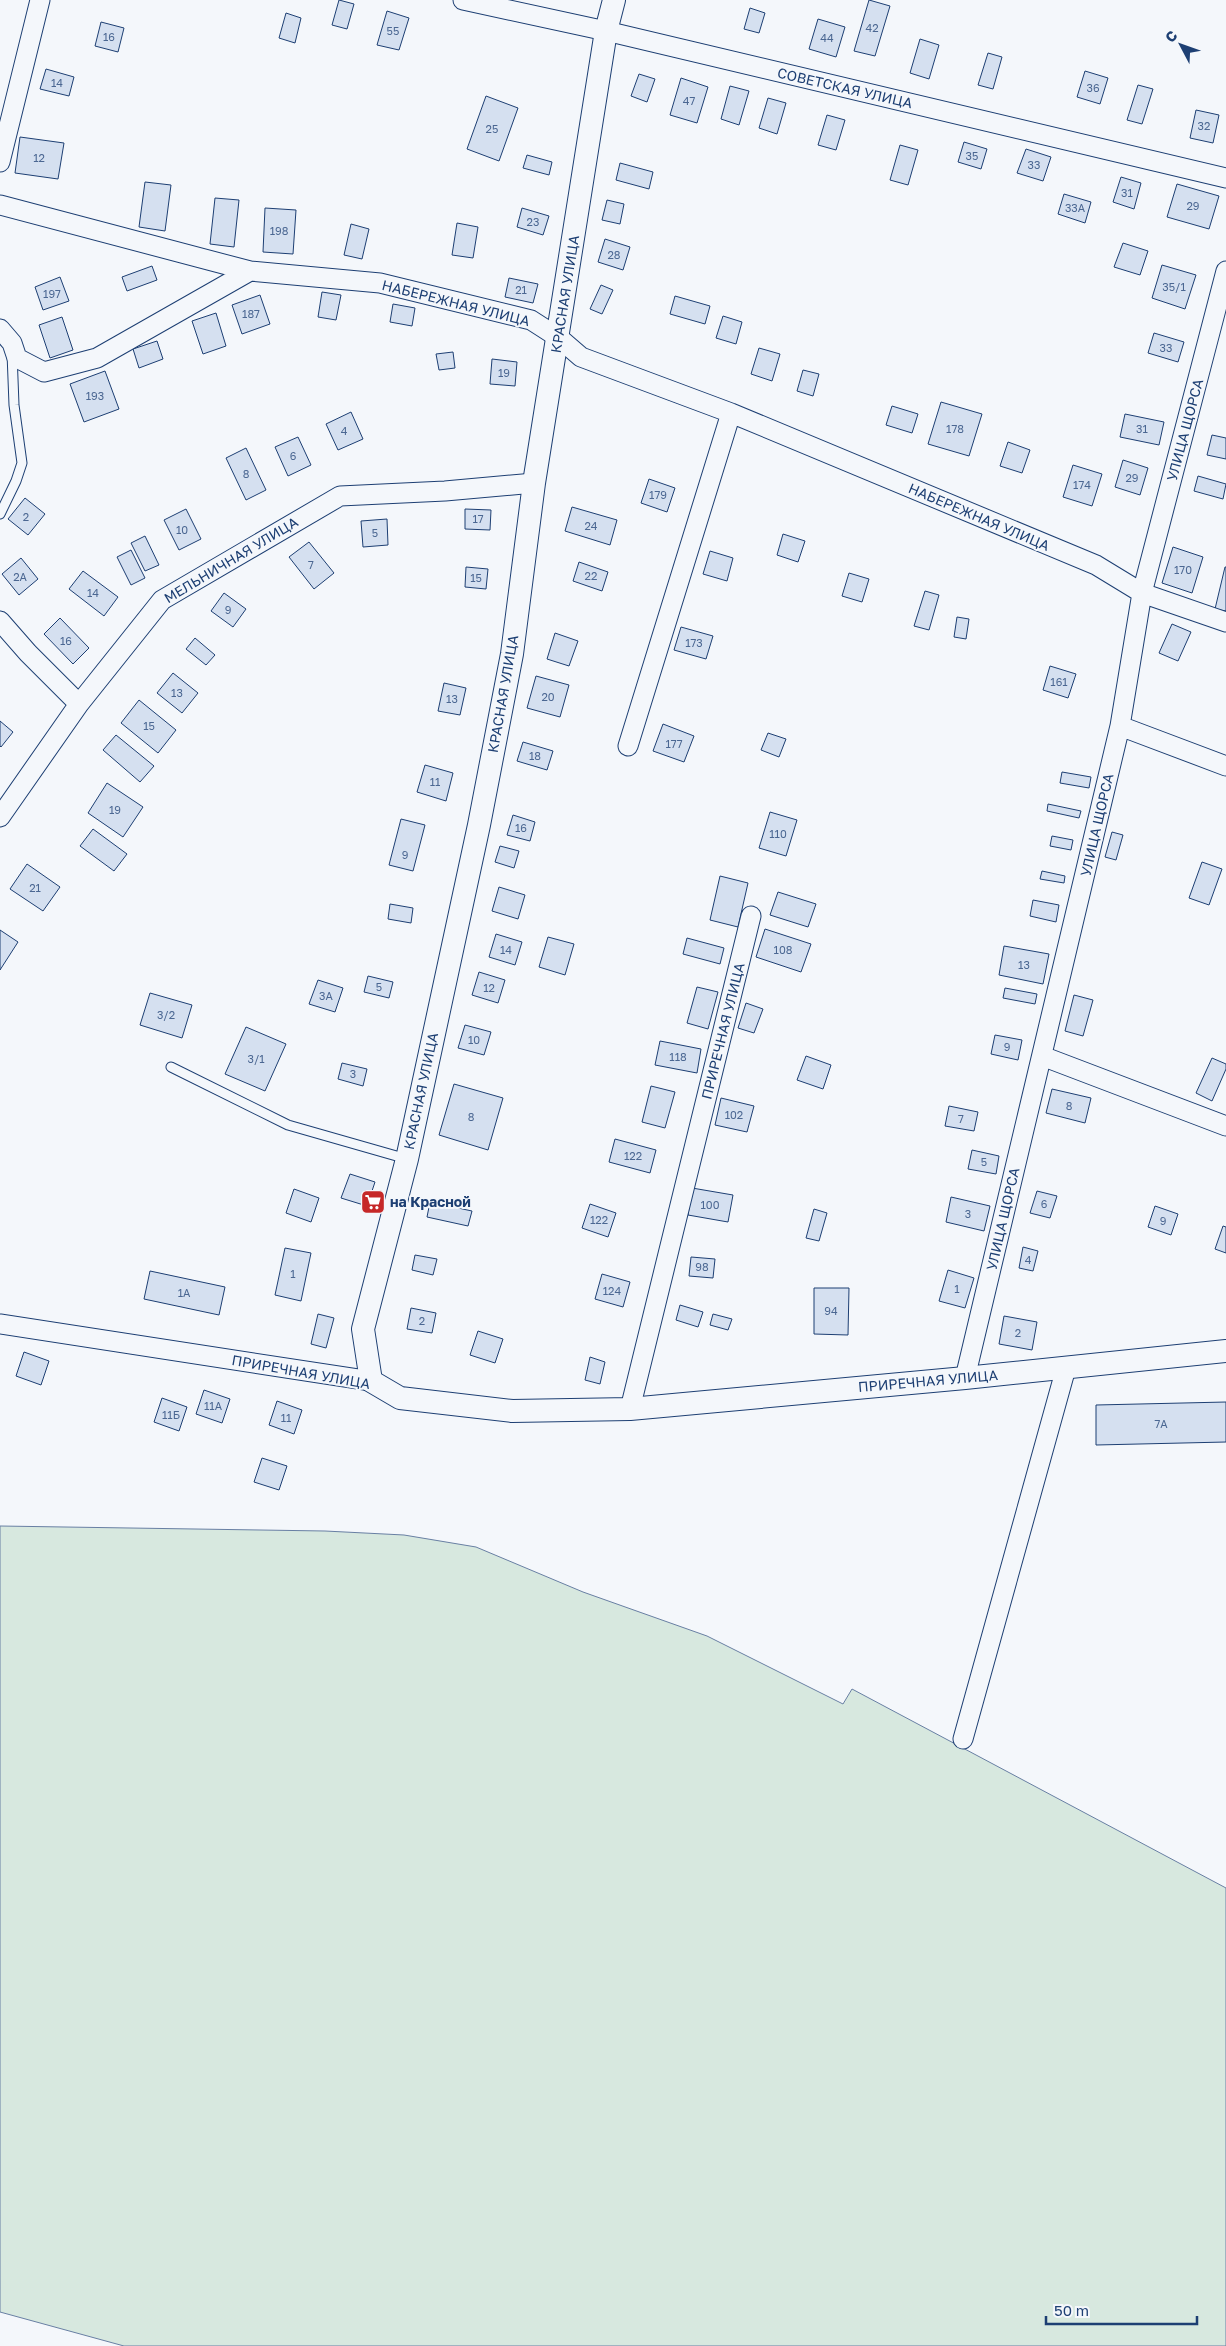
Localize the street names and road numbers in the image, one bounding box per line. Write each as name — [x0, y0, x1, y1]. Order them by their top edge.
street label: СОВЕТСКАЯ УЛИЦА — [776, 64, 915, 111]
street label: КРАСНАЯ УЛИЦА — [547, 233, 582, 354]
street label: НАБЕРЕЖНАЯ УЛИЦА — [380, 276, 532, 329]
street label: УЛИЦА ЩОРСА — [1163, 376, 1206, 483]
street label: НАБЕРЕЖНАЯ УЛИЦА — [906, 479, 1053, 554]
street label: МЕЛЬНИЧНАЯ УЛИЦА — [161, 513, 301, 606]
street label: КРАСНАЯ УЛИЦА — [484, 633, 521, 754]
street label: УЛИЦА ЩОРСА — [1076, 771, 1117, 878]
street label: ПРИРЕЧНАЯ УЛИЦА — [697, 960, 748, 1101]
street label: КРАСНАЯ УЛИЦА — [400, 1030, 441, 1151]
street label: УЛИЦА ЩОРСА — [982, 1165, 1023, 1272]
street label: ПРИРЕЧНАЯ УЛИЦА — [231, 1351, 372, 1392]
street label: ПРИРЕЧНАЯ УЛИЦА — [857, 1366, 999, 1395]

